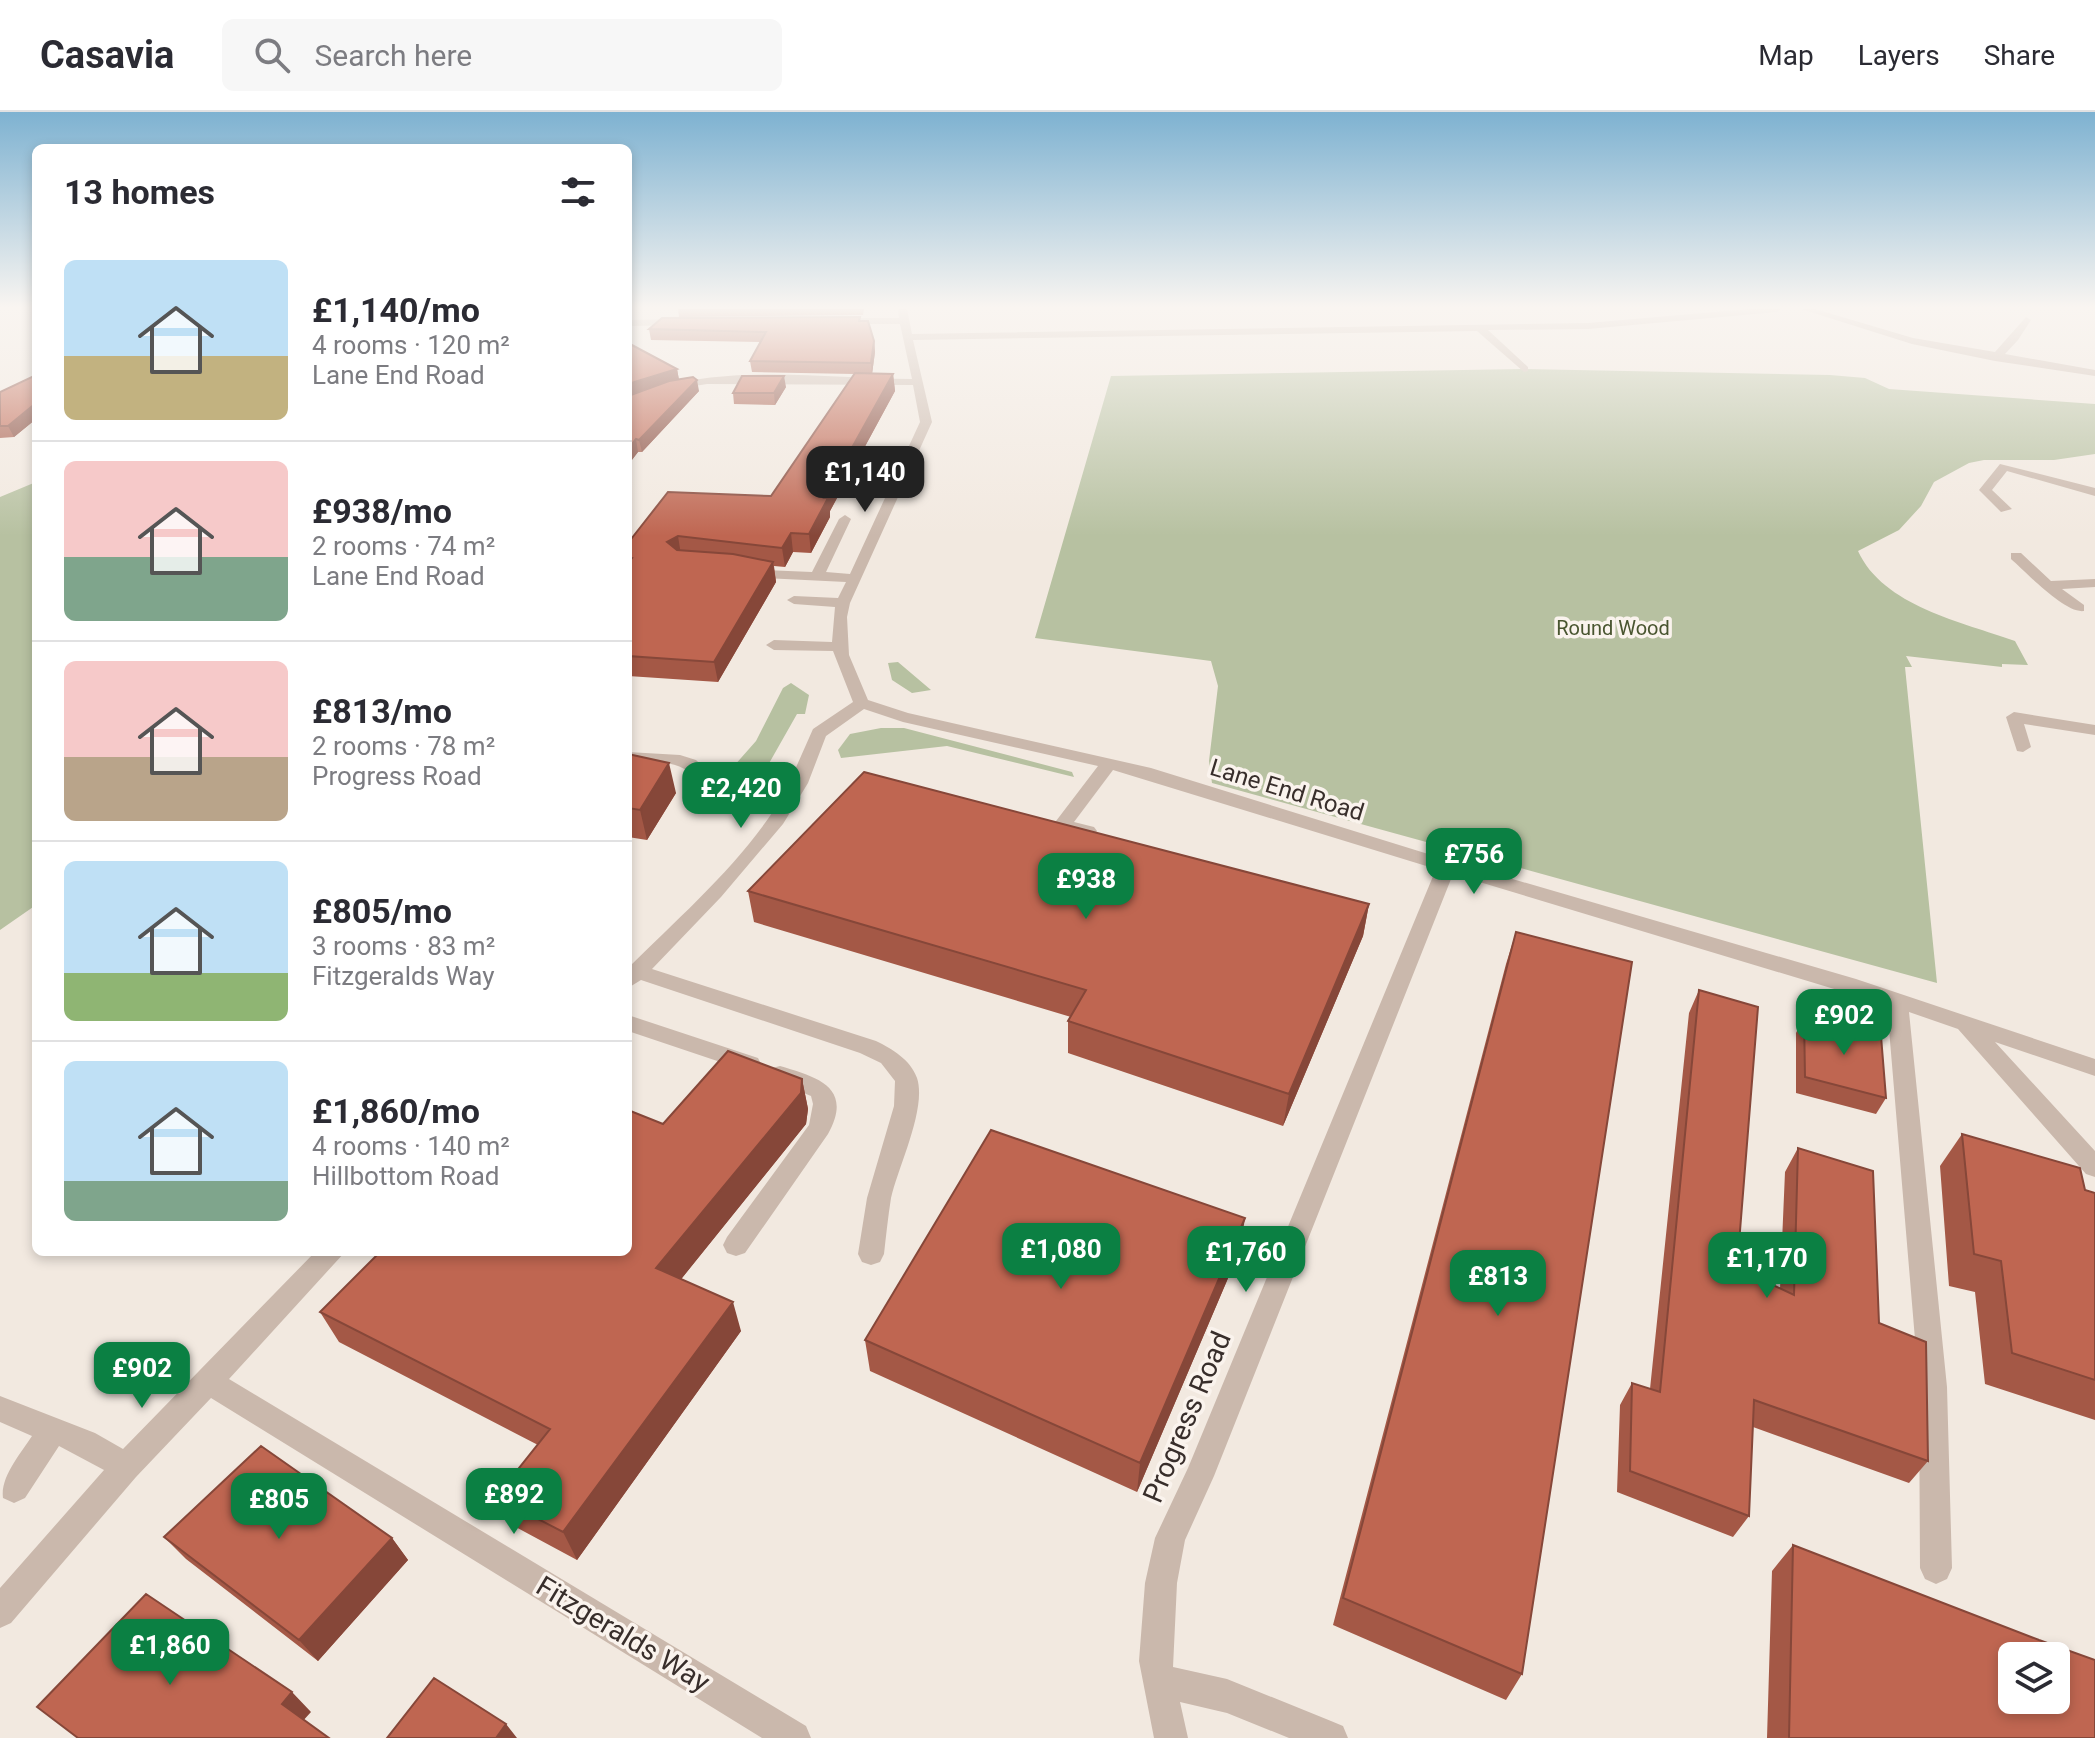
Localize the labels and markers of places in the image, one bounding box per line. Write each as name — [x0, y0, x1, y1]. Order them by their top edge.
pin: £1,140 — [800, 446, 930, 514]
pin: £2,420 — [676, 762, 806, 830]
pin: £756 — [1427, 828, 1521, 896]
pin: £938 — [1039, 853, 1133, 921]
pin: £902 — [1797, 989, 1891, 1057]
pin: £1,080 — [996, 1223, 1126, 1291]
pin: £1,760 — [1181, 1226, 1311, 1294]
pin: £1,170 — [1702, 1232, 1832, 1300]
pin: £813 — [1451, 1250, 1545, 1318]
pin: £902 — [95, 1342, 189, 1410]
pin: £892 — [467, 1468, 561, 1536]
pin: £805 — [232, 1473, 326, 1541]
pin: £1,860 — [105, 1619, 235, 1687]

